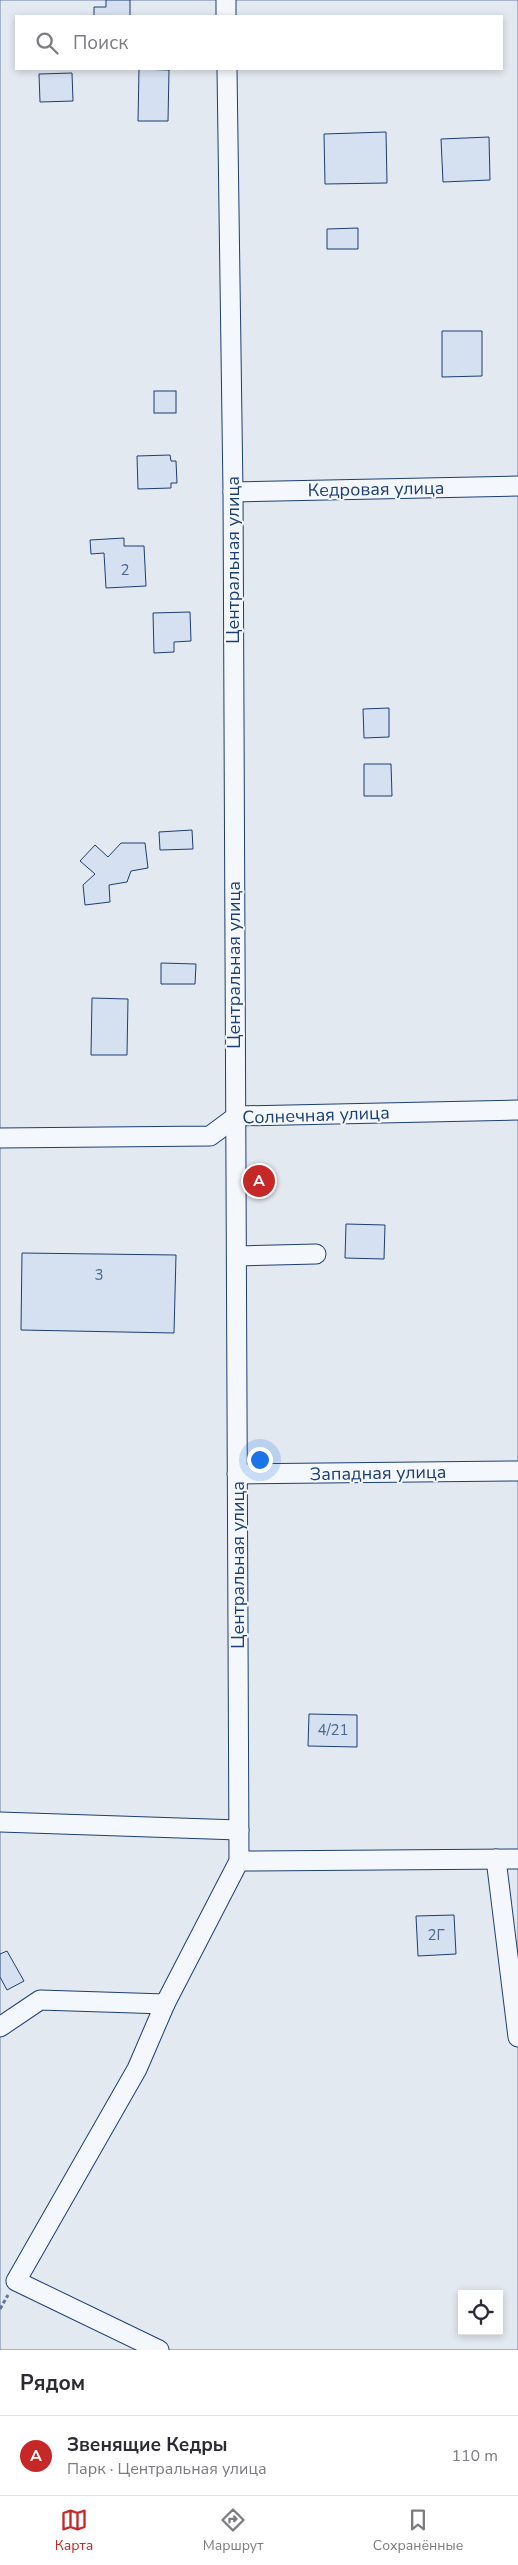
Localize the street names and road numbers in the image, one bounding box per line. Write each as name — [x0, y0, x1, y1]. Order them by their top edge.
street label: Центральная улица — [221, 476, 245, 644]
street label: Кедровая улица — [307, 476, 445, 502]
street label: Центральная улица — [222, 881, 246, 1049]
street label: Солнечная улица — [242, 1100, 390, 1130]
street label: Западная улица — [309, 1460, 447, 1486]
street label: Центральная улица — [226, 1481, 250, 1649]

